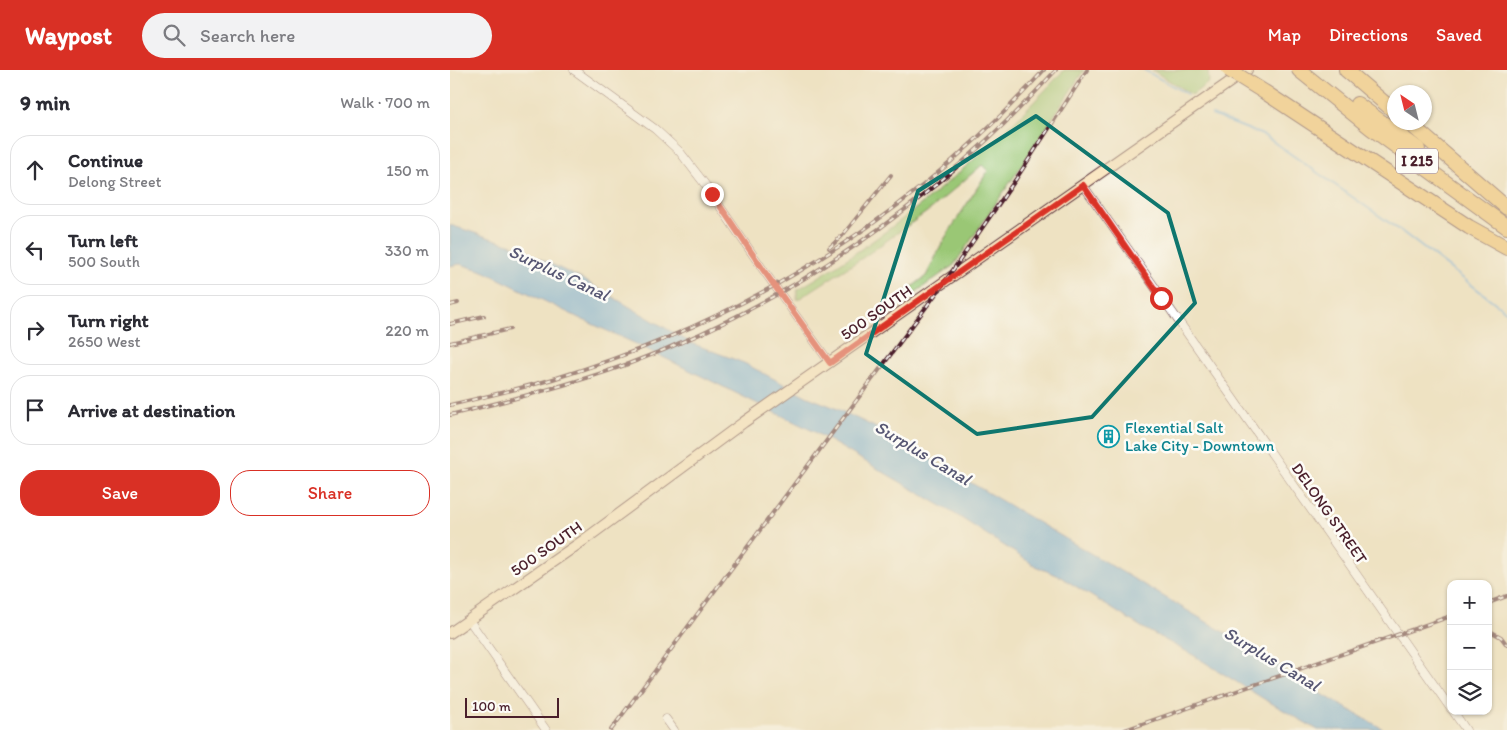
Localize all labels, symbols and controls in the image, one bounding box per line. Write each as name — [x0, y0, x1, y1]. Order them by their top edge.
search box — [142, 13, 492, 58]
text: Waypost — [25, 21, 112, 50]
icon: search — [160, 21, 188, 49]
text: Search here — [200, 24, 295, 47]
text: Map — [1268, 24, 1301, 46]
text: Directions — [1329, 24, 1408, 46]
text: Saved — [1436, 24, 1482, 46]
north arrow — [1387, 85, 1432, 130]
text: 9 min — [20, 90, 70, 115]
text: Walk · 700 m — [340, 93, 430, 112]
road number: I 215 — [1396, 148, 1438, 174]
text: Continue — [68, 149, 143, 172]
icon: ahead — [21, 156, 49, 184]
text: 150 m — [386, 161, 429, 180]
text: Delong Street — [68, 172, 162, 191]
route end — [701, 183, 724, 206]
text: Turn left — [68, 229, 138, 252]
icon: left — [21, 236, 49, 264]
water label: Surplus Canal — [505, 240, 614, 307]
text: 330 m — [385, 241, 429, 260]
text: 500 South — [68, 252, 140, 271]
street label: 500 SOUTH — [837, 281, 916, 344]
route start — [1150, 287, 1173, 310]
text: Turn right — [68, 309, 149, 332]
icon: right — [21, 316, 49, 344]
text: 220 m — [385, 321, 429, 340]
text: 2650 West — [68, 332, 141, 351]
icon: arrive — [21, 396, 49, 424]
text: Arrive at destination — [68, 399, 235, 422]
water label: Surplus Canal — [871, 416, 977, 491]
place label: Flexential Salt Lake City - Downtown — [1125, 418, 1275, 455]
building icon: Flexential Salt Lake City - Downtown — [1097, 424, 1121, 448]
street label: DELONG STREET — [1288, 459, 1371, 567]
button: Save — [20, 470, 220, 516]
button: Share — [230, 470, 430, 516]
street label: 500 SOUTH — [507, 517, 586, 580]
map controls — [1447, 580, 1492, 715]
button: + — [1447, 580, 1492, 625]
water label: Surplus Canal — [1220, 622, 1326, 697]
button: − — [1447, 625, 1492, 670]
button: layers — [1447, 670, 1492, 715]
scale bar — [465, 695, 559, 718]
text: 100 m — [472, 698, 511, 715]

